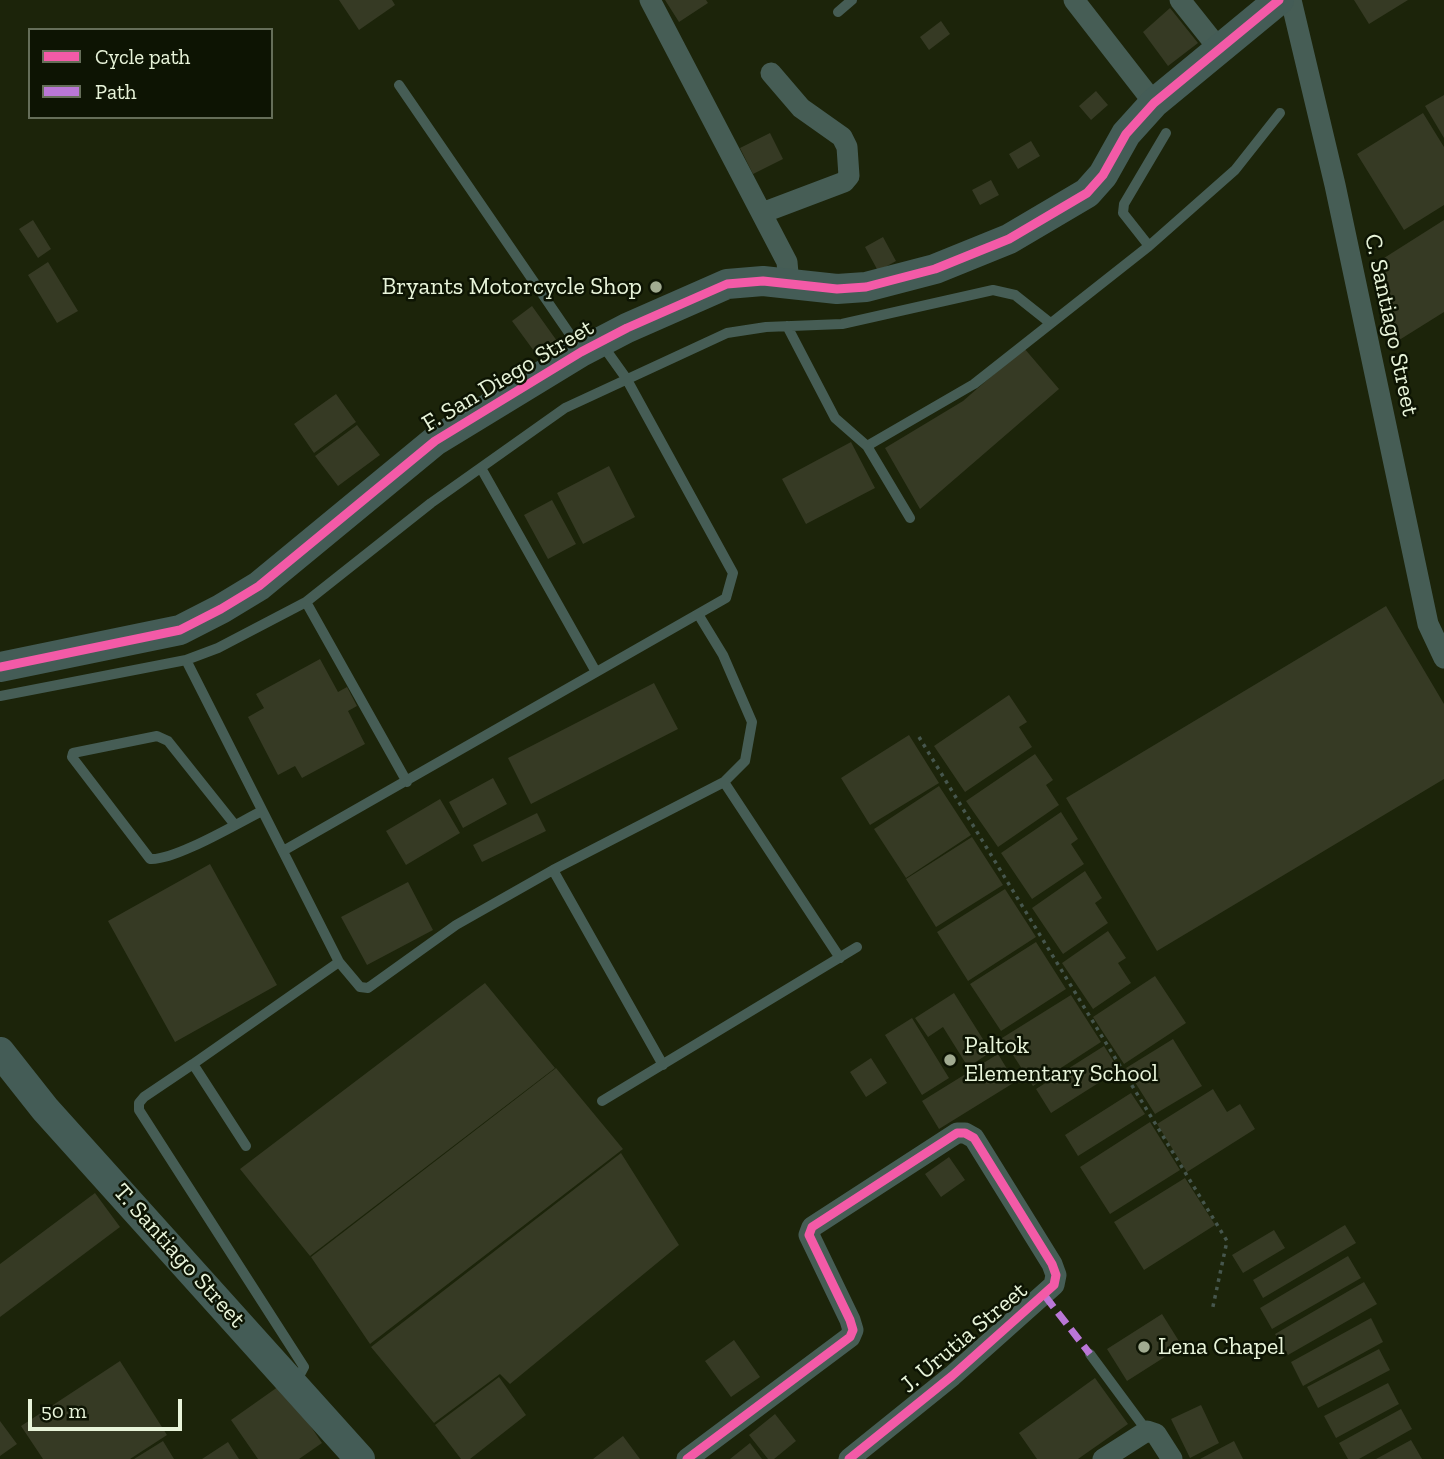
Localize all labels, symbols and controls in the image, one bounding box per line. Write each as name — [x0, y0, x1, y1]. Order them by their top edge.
legend — [28, 28, 273, 119]
text: Cycle path — [95, 44, 190, 69]
text: Path — [95, 79, 137, 104]
street label: C. Santiago Street — [1358, 231, 1424, 419]
place label: Bryants Motorcycle Shop — [382, 273, 642, 301]
marker: Bryants Motorcycle Shop — [648, 279, 664, 295]
street label: F. San Diego Street — [417, 313, 599, 439]
place label: Paltok Elementary School — [964, 1032, 1158, 1088]
marker: Paltok Elementary School — [942, 1052, 958, 1068]
street label: T. Santiago Street — [107, 1178, 251, 1334]
street label: J. Urutia Street — [895, 1277, 1033, 1399]
place label: Lena Chapel — [1158, 1333, 1285, 1361]
marker: Lena Chapel — [1136, 1339, 1152, 1355]
scale bar — [32, 1386, 186, 1430]
text: 50 m — [41, 1398, 87, 1423]

